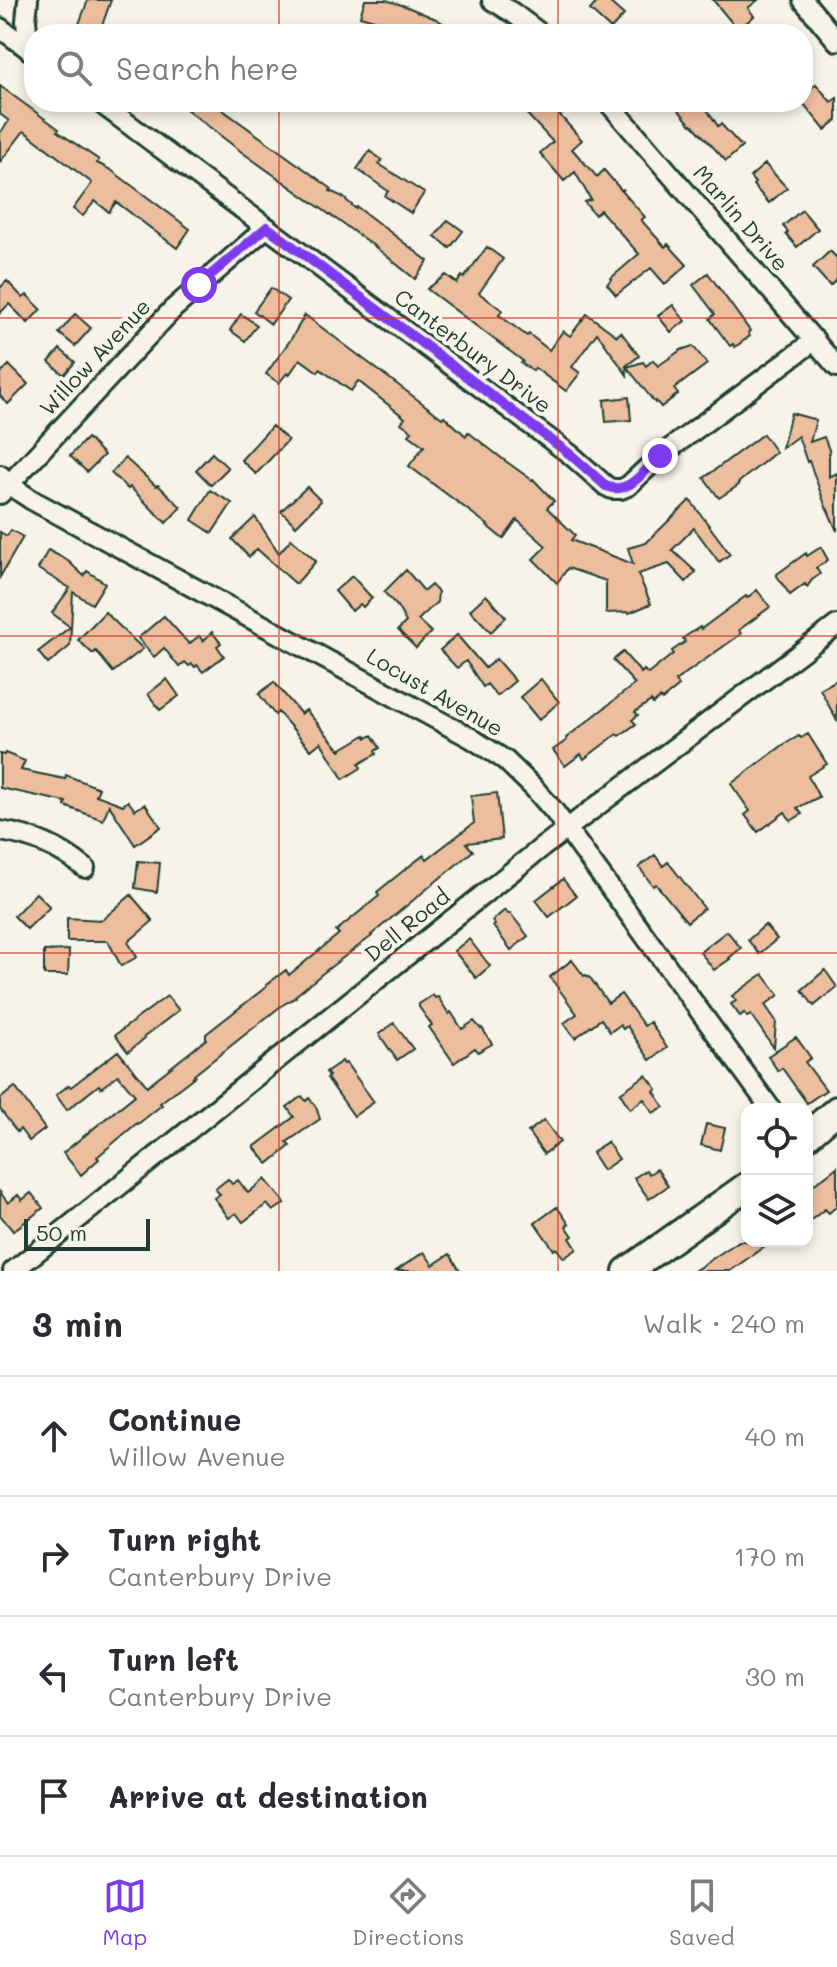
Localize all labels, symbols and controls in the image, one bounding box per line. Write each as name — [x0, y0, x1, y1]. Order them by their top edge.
search box — [24, 24, 813, 112]
icon: search — [52, 46, 96, 90]
text: Search here — [116, 48, 299, 88]
street label: Marlin Drive — [687, 158, 796, 277]
route start — [181, 267, 217, 303]
street label: Canterbury Drive — [389, 282, 558, 419]
street label: Willow Avenue — [33, 292, 157, 422]
route end — [642, 438, 678, 474]
street label: Locust Avenue — [362, 641, 509, 742]
street label: Dell Road — [358, 881, 455, 968]
map controls — [741, 1103, 813, 1247]
button: locate — [741, 1103, 813, 1175]
button: layers — [741, 1175, 813, 1247]
scale bar — [24, 1215, 150, 1251]
text: 50 m — [36, 1218, 87, 1247]
text: 3 min — [32, 1301, 123, 1346]
text: Walk · 240 m — [643, 1306, 805, 1340]
text: Continue — [108, 1399, 241, 1439]
icon: ahead — [32, 1414, 76, 1458]
text: 40 m — [745, 1419, 805, 1453]
text: Willow Avenue — [108, 1439, 286, 1473]
text: Turn right — [108, 1519, 261, 1559]
icon: right — [32, 1534, 76, 1578]
text: 170 m — [734, 1539, 805, 1573]
text: Canterbury Drive — [108, 1559, 332, 1593]
text: Turn left — [108, 1639, 239, 1679]
icon: left — [32, 1654, 76, 1698]
text: 30 m — [745, 1659, 805, 1693]
text: Canterbury Drive — [108, 1679, 332, 1713]
icon: arrive — [32, 1774, 76, 1818]
text: Arrive at destination — [108, 1776, 428, 1816]
tab: Map — [103, 1874, 147, 1951]
tab: Directions — [352, 1874, 464, 1951]
tab: Saved — [669, 1874, 734, 1951]

